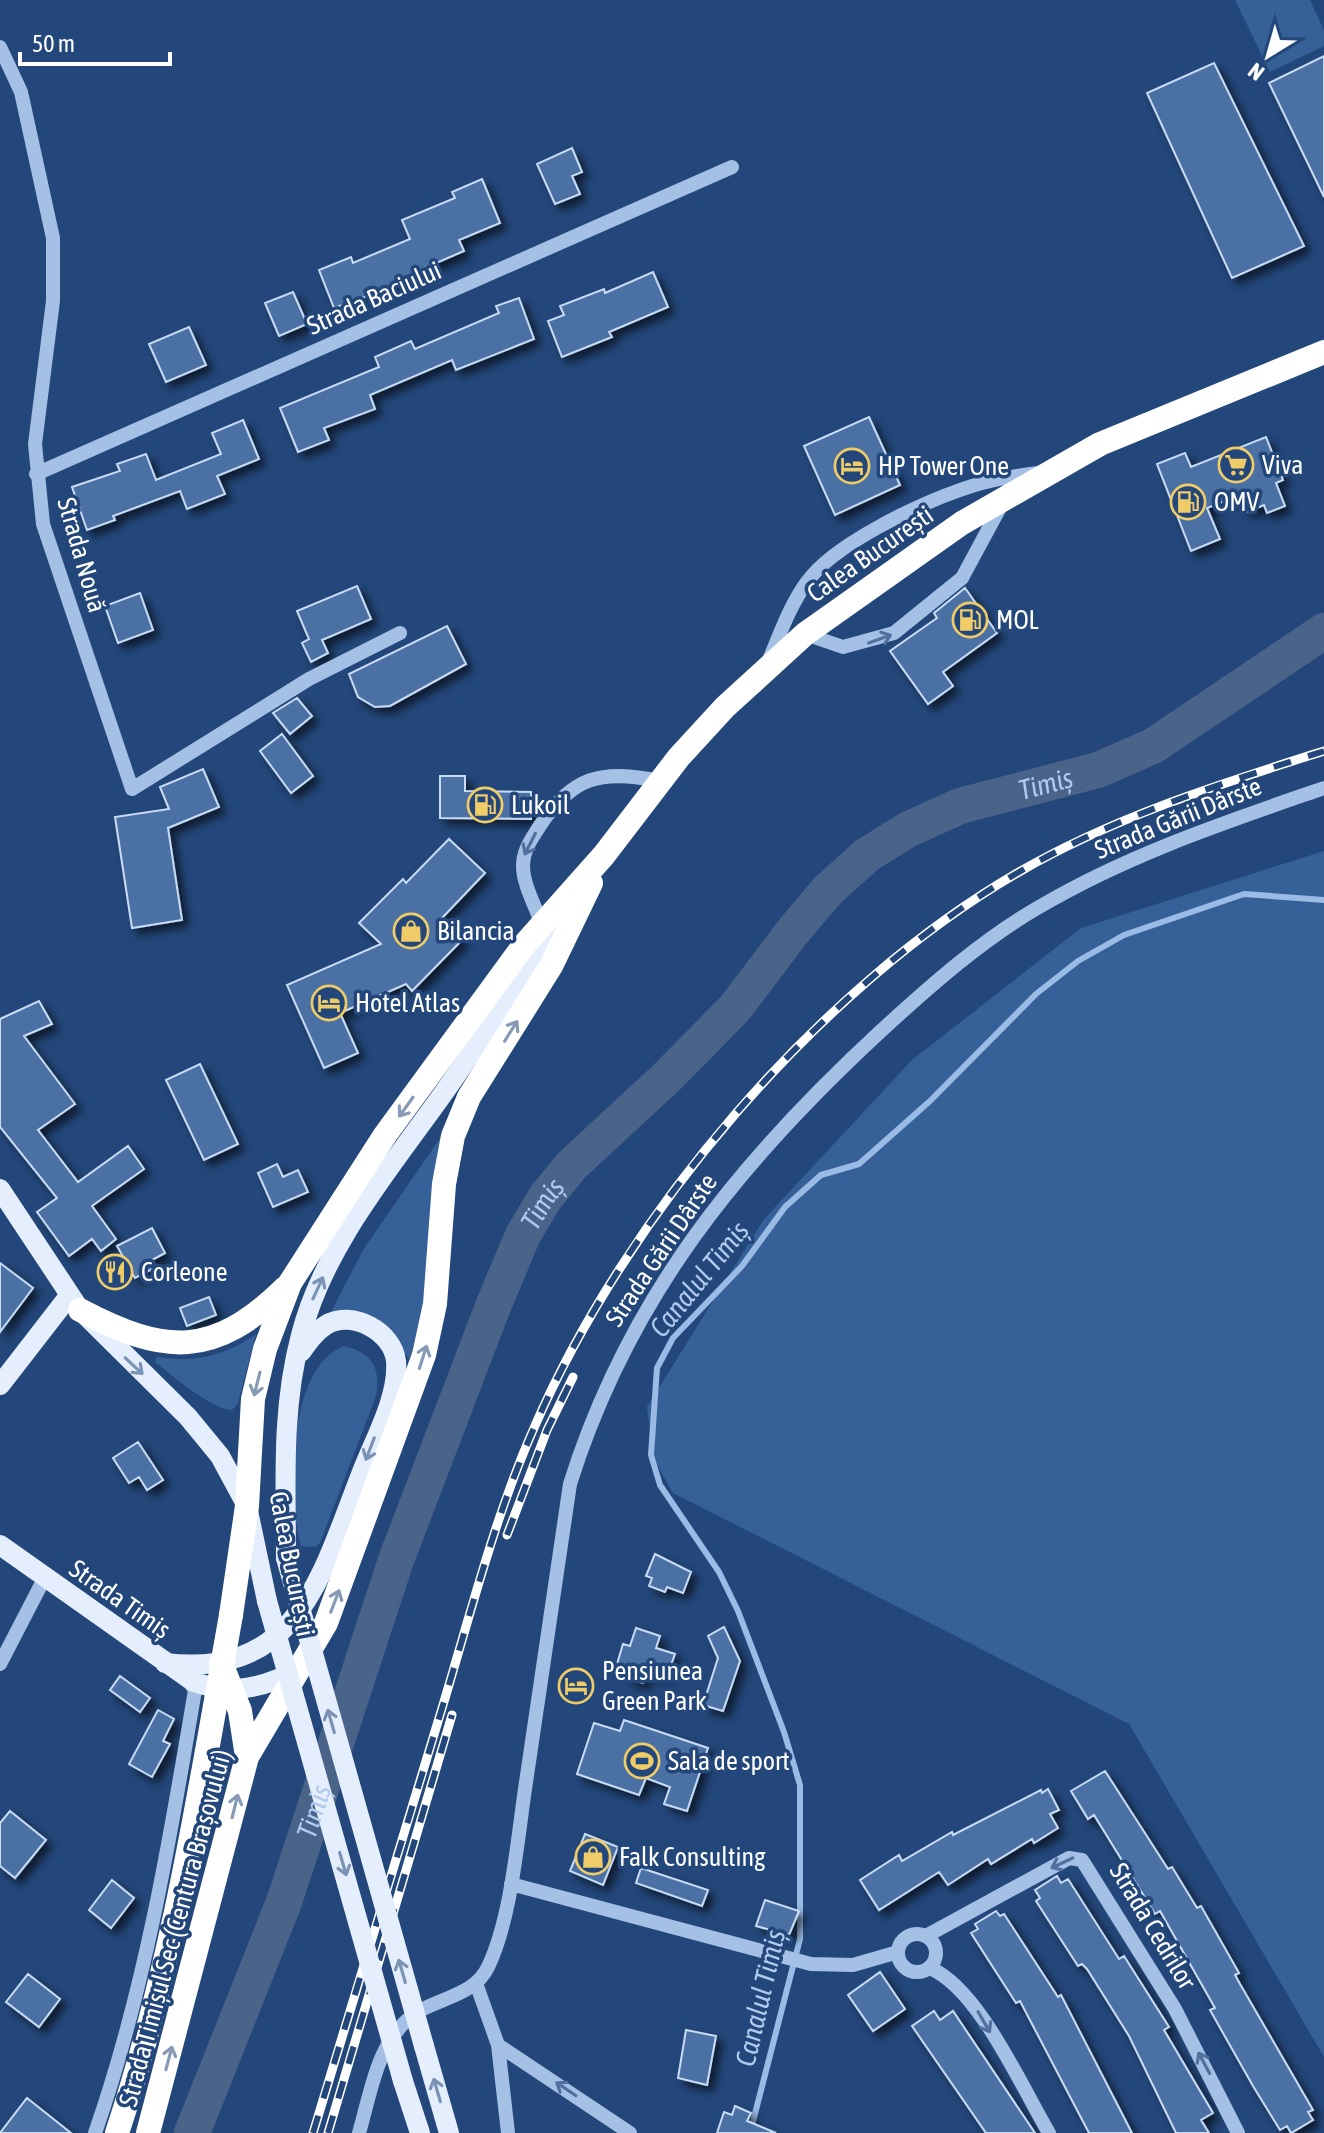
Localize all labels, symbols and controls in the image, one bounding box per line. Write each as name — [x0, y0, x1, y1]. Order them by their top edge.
scale bar — [20, 16, 170, 66]
north arrow — [1228, 16, 1308, 96]
text: 50 m — [32, 30, 75, 57]
text: N — [1243, 58, 1269, 86]
street label: Strada Baciului — [302, 255, 446, 341]
supermarket icon: Viva — [1217, 446, 1255, 484]
hotel icon: HP Tower One — [833, 447, 871, 485]
place label: Viva — [1262, 450, 1303, 480]
place label: HP Tower One — [878, 451, 1009, 481]
fuel station icon: OMV — [1169, 483, 1207, 521]
place label: OMV — [1214, 487, 1260, 517]
street label: Strada Nouă — [51, 494, 113, 616]
street label: Calea București — [801, 500, 939, 608]
fuel station icon: MOL — [951, 601, 989, 639]
place label: MOL — [996, 605, 1039, 635]
one-way arrow — [867, 630, 892, 645]
water label: Timiș — [1015, 761, 1076, 806]
street label: Strada Gării Dârste — [1090, 771, 1266, 865]
fuel station icon: Lukoil — [466, 786, 504, 824]
place label: Lukoil — [511, 790, 570, 820]
one-way arrow — [522, 832, 537, 855]
shop icon: Bilancia — [392, 912, 430, 950]
place label: Bilancia — [437, 916, 515, 946]
hotel icon: Hotel Atlas — [310, 984, 348, 1022]
place label: Hotel Atlas — [355, 988, 460, 1018]
one-way arrow — [503, 1020, 519, 1043]
one-way arrow — [398, 1096, 415, 1117]
street label: Strada Gării Dârste — [599, 1168, 723, 1332]
water label: Timiș — [514, 1172, 571, 1235]
water label: Canalul Timiș — [643, 1215, 755, 1343]
restaurant icon: Corleone — [96, 1253, 134, 1291]
place label: Corleone — [141, 1257, 228, 1287]
one-way arrow — [311, 1276, 326, 1300]
one-way arrow — [417, 1344, 432, 1369]
one-way arrow — [124, 1357, 144, 1375]
one-way arrow — [248, 1370, 263, 1396]
one-way arrow — [362, 1436, 376, 1461]
street label: Calea București — [263, 1489, 321, 1639]
street label: Strada Timiș — [64, 1553, 176, 1645]
one-way arrow — [328, 1589, 343, 1614]
place label: Pensiunea Green Park — [602, 1656, 707, 1716]
hotel icon: Pensiunea Green Park — [557, 1667, 595, 1705]
one-way arrow — [323, 1709, 338, 1735]
sports icon: Sala de sport — [623, 1742, 661, 1780]
street label: Strada Timișul Sec (Centura Brașovului) — [113, 1746, 237, 2110]
place label: Sala de sport — [668, 1746, 790, 1776]
water label: Timiș — [290, 1780, 337, 1842]
one-way arrow — [229, 1794, 244, 1820]
shop icon: Falk Consulting — [574, 1838, 612, 1876]
place label: Falk Consulting — [619, 1842, 766, 1872]
one-way arrow — [336, 1851, 351, 1877]
one-way arrow — [1050, 1857, 1074, 1872]
street label: Strada Cedrilor — [1104, 1858, 1202, 1995]
water label: Canalul Timiș — [729, 1927, 791, 2069]
one-way arrow — [394, 1959, 409, 1985]
one-way arrow — [976, 2010, 992, 2033]
one-way arrow — [162, 2045, 177, 2071]
one-way arrow — [1195, 2052, 1211, 2076]
one-way arrow — [428, 2077, 443, 2103]
one-way arrow — [555, 2081, 577, 2098]

